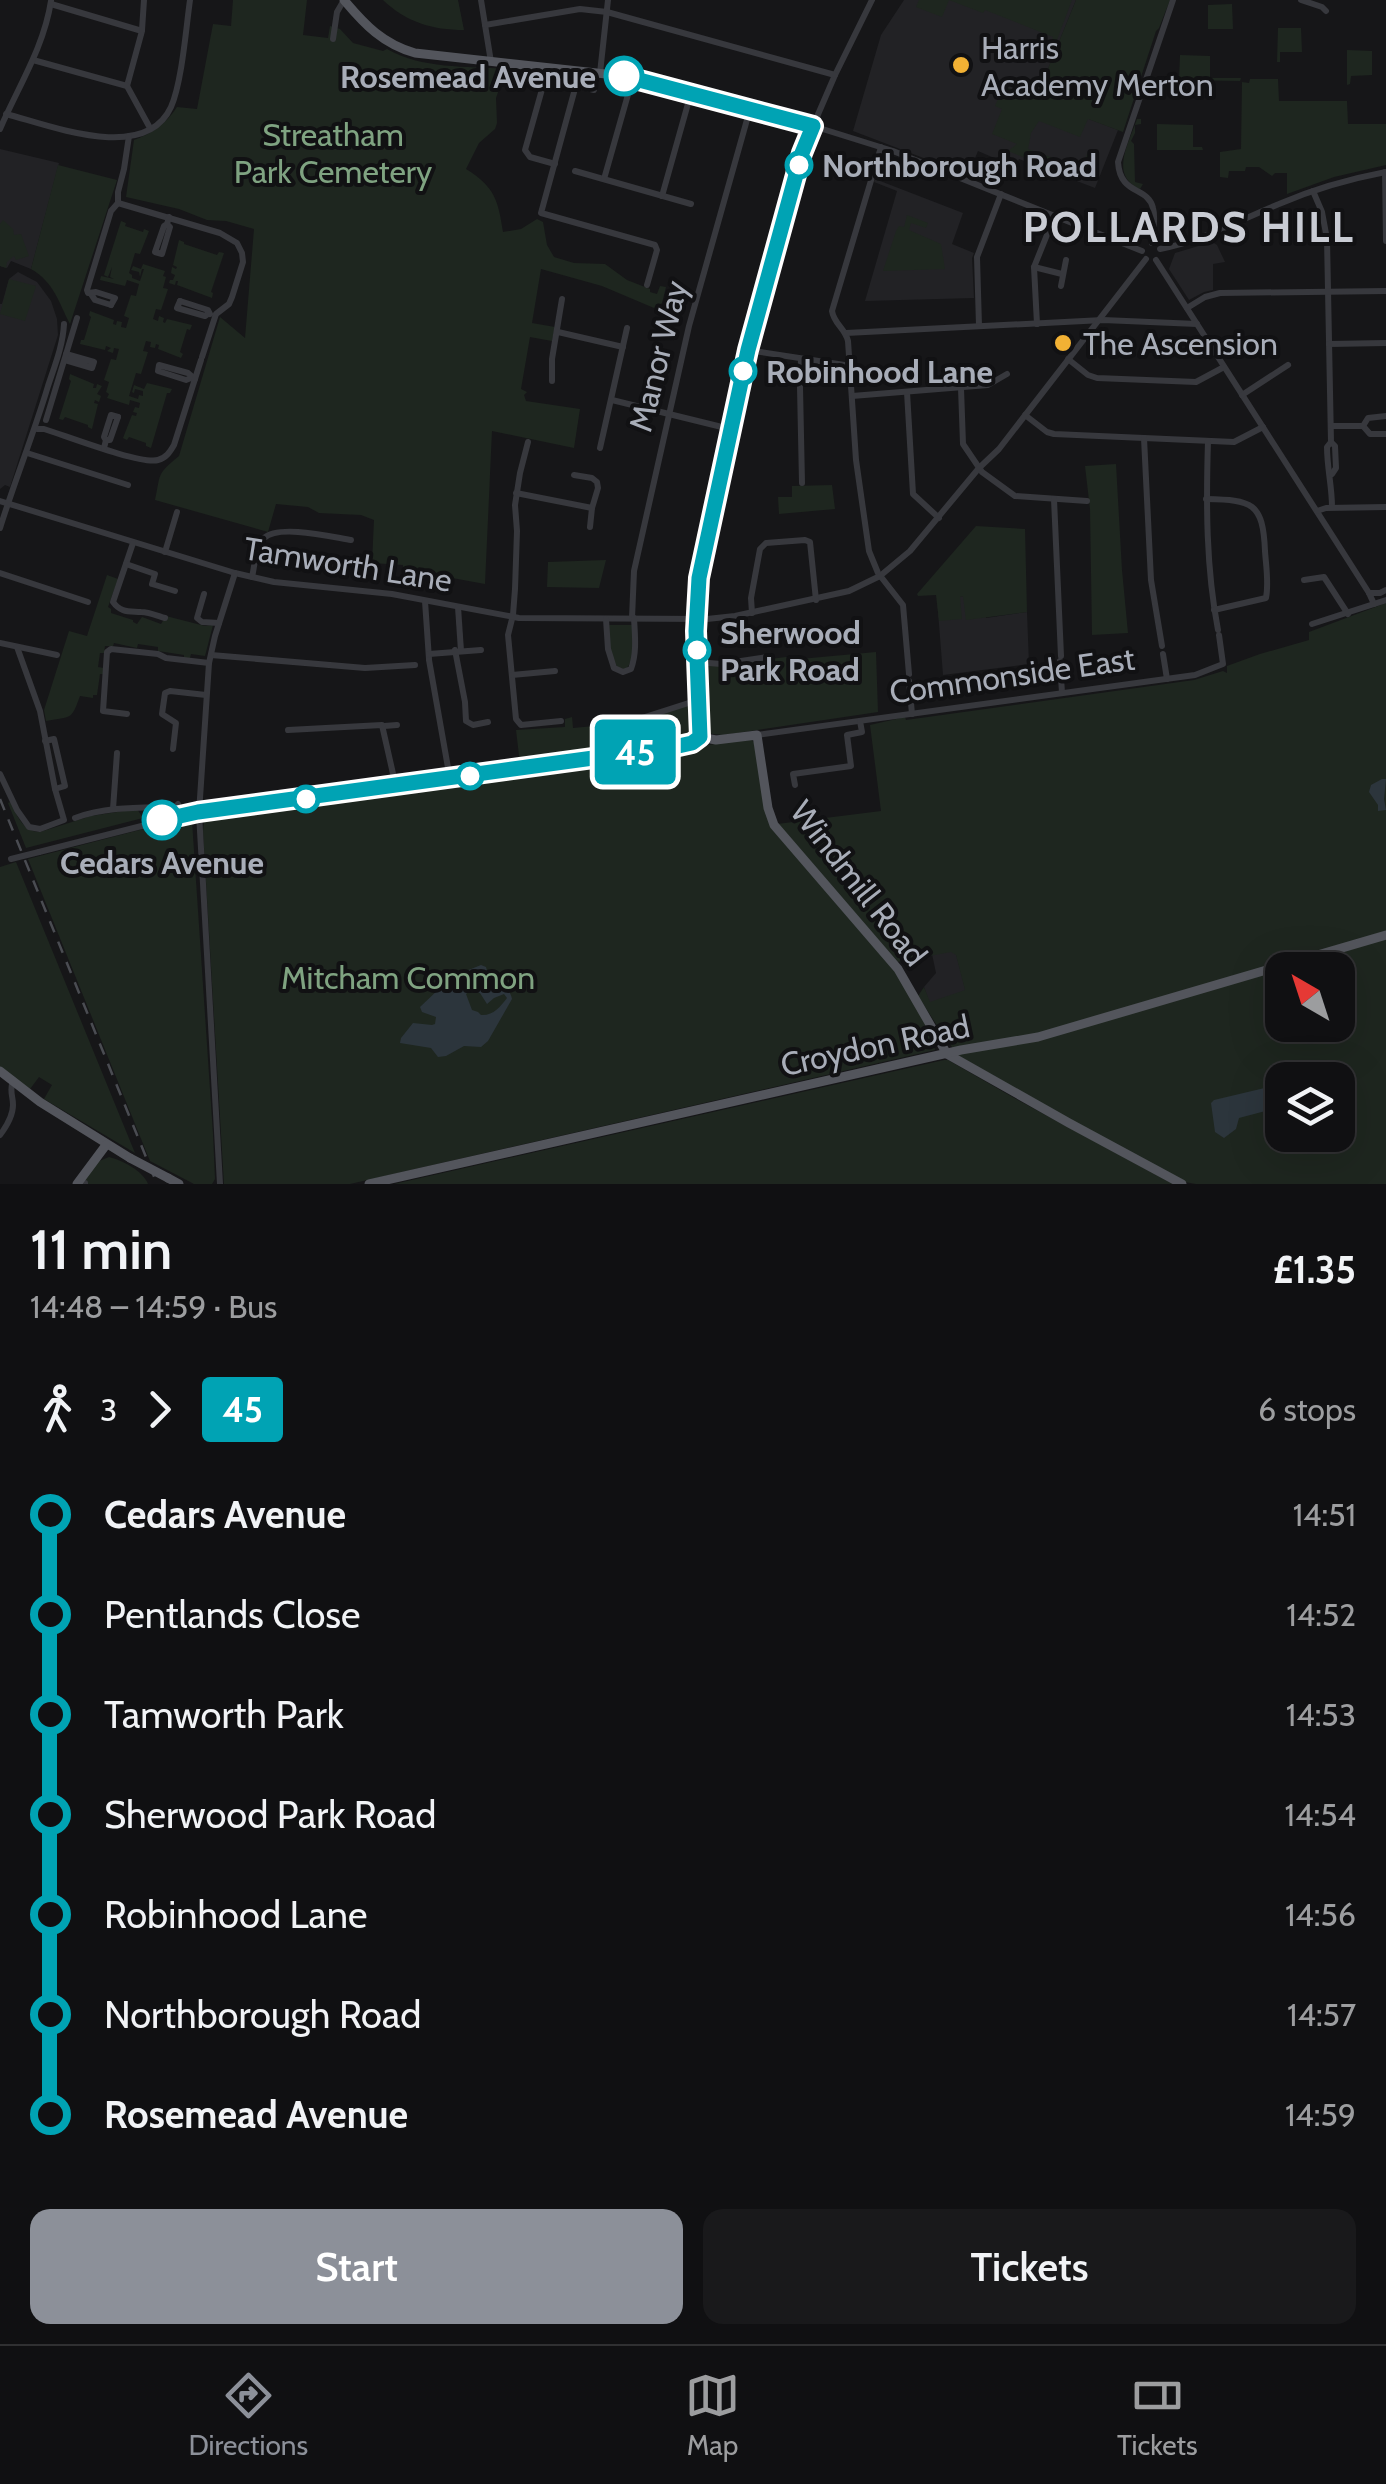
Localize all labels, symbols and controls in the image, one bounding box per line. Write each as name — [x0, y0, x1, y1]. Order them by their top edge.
place label: Harris Academy Merton — [981, 28, 1214, 104]
marker: Harris Academy Merton — [950, 54, 972, 76]
place label: Rosemead Avenue — [340, 57, 596, 96]
marker: Rosemead Avenue — [605, 57, 643, 95]
park label: Streatham Park Cemetery — [234, 115, 432, 191]
place label: Northborough Road — [822, 146, 1097, 185]
marker: Northborough Road — [786, 152, 812, 178]
district label: POLLARDS HILL — [1023, 201, 1355, 253]
street label: Manor Way — [620, 277, 696, 435]
place label: The Ascension — [1083, 324, 1278, 363]
marker: The Ascension — [1052, 332, 1074, 354]
place label: Robinhood Lane — [766, 352, 993, 391]
marker: Robinhood Lane — [730, 358, 756, 384]
street label: Tamworth Lane — [241, 528, 455, 600]
place label: Sherwood Park Road — [720, 613, 861, 689]
marker: Sherwood Park Road — [684, 637, 710, 663]
street label: Commonside East — [887, 638, 1137, 711]
line badge: 45 — [590, 720, 680, 784]
text: 45 — [615, 731, 655, 774]
unlabelled marker — [457, 763, 483, 789]
unlabelled marker — [293, 786, 319, 812]
street label: Windmill Road — [782, 793, 936, 973]
marker: Cedars Avenue — [143, 801, 181, 839]
place label: Cedars Avenue — [60, 843, 264, 882]
north arrow — [1265, 952, 1355, 1042]
map controls — [1265, 952, 1355, 1152]
park label: Mitcham Common — [281, 958, 535, 997]
street label: Croydon Road — [777, 1006, 973, 1084]
button: layers — [1265, 1062, 1355, 1152]
text: 11 min — [30, 1216, 172, 1283]
text: £1.35 — [1273, 1246, 1356, 1293]
text: 14:48 – 14:59 · Bus — [30, 1287, 277, 1326]
icon: walk — [30, 1382, 85, 1437]
icon: forward — [132, 1382, 187, 1437]
text: 45 — [222, 1388, 263, 1431]
text: 3 — [100, 1390, 117, 1429]
text: 6 stops — [1258, 1390, 1356, 1429]
text: Cedars Avenue — [104, 1491, 346, 1538]
text: 14:51 — [1293, 1495, 1356, 1534]
text: Pentlands Close — [104, 1591, 361, 1638]
text: 14:52 — [1286, 1595, 1356, 1634]
text: Tamworth Park — [104, 1691, 344, 1738]
text: 14:53 — [1286, 1695, 1356, 1734]
text: Sherwood Park Road — [104, 1791, 436, 1838]
text: 14:54 — [1285, 1795, 1356, 1834]
text: Robinhood Lane — [104, 1891, 368, 1938]
text: 14:56 — [1285, 1895, 1356, 1934]
text: Northborough Road — [104, 1991, 421, 2038]
text: 14:57 — [1287, 1995, 1356, 2034]
text: Rosemead Avenue — [104, 2091, 408, 2138]
text: 14:59 — [1285, 2095, 1356, 2134]
button: Start — [30, 2209, 683, 2324]
button: Tickets — [703, 2209, 1356, 2324]
tab: Directions — [188, 2368, 308, 2462]
tab: Map — [685, 2368, 740, 2462]
tab: Tickets — [1117, 2368, 1198, 2462]

